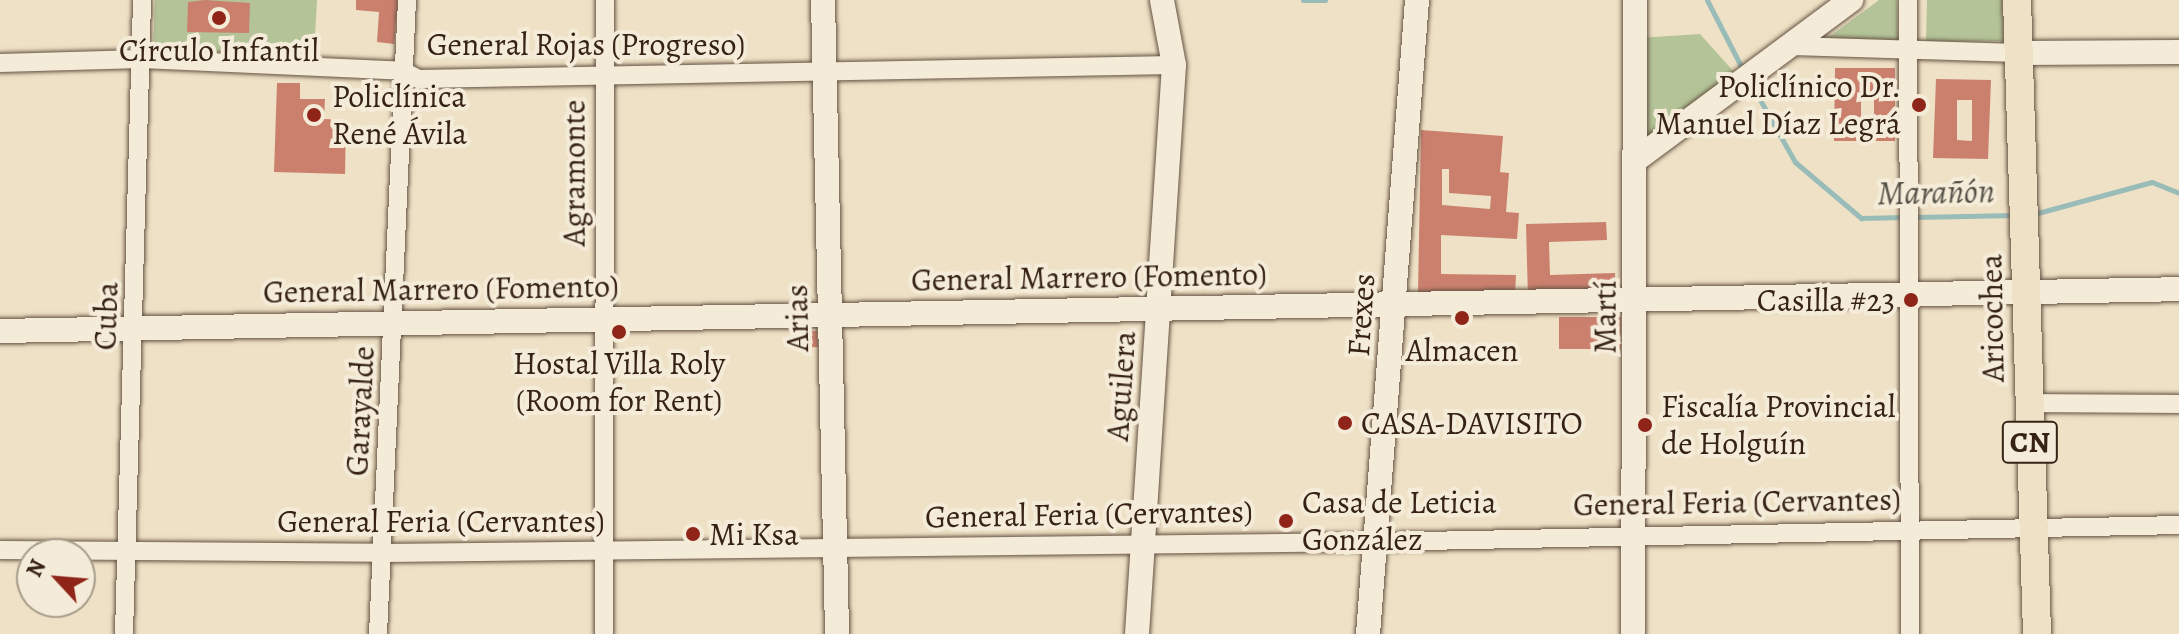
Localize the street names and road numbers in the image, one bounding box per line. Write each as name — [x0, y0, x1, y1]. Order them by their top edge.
street label: General Rojas (Progreso) — [427, 25, 745, 63]
street label: Agramonte — [555, 100, 593, 246]
street label: Aricochea — [1972, 254, 2012, 382]
street label: General Marrero (Fomento) — [911, 255, 1267, 299]
street label: General Marrero (Fomento) — [263, 267, 619, 311]
street label: Frexes — [1339, 272, 1383, 358]
street label: Martí — [1586, 280, 1624, 354]
street label: Cuba — [86, 281, 126, 351]
street label: Arias — [777, 284, 817, 352]
street label: Aguilera — [1098, 330, 1144, 442]
street label: Garayalde — [337, 345, 383, 477]
road number: CN — [2000, 416, 2060, 468]
street label: General Feria (Cervantes) — [1573, 480, 1901, 524]
street label: General Feria (Cervantes) — [925, 492, 1253, 536]
street label: General Feria (Cervantes) — [277, 502, 605, 540]

